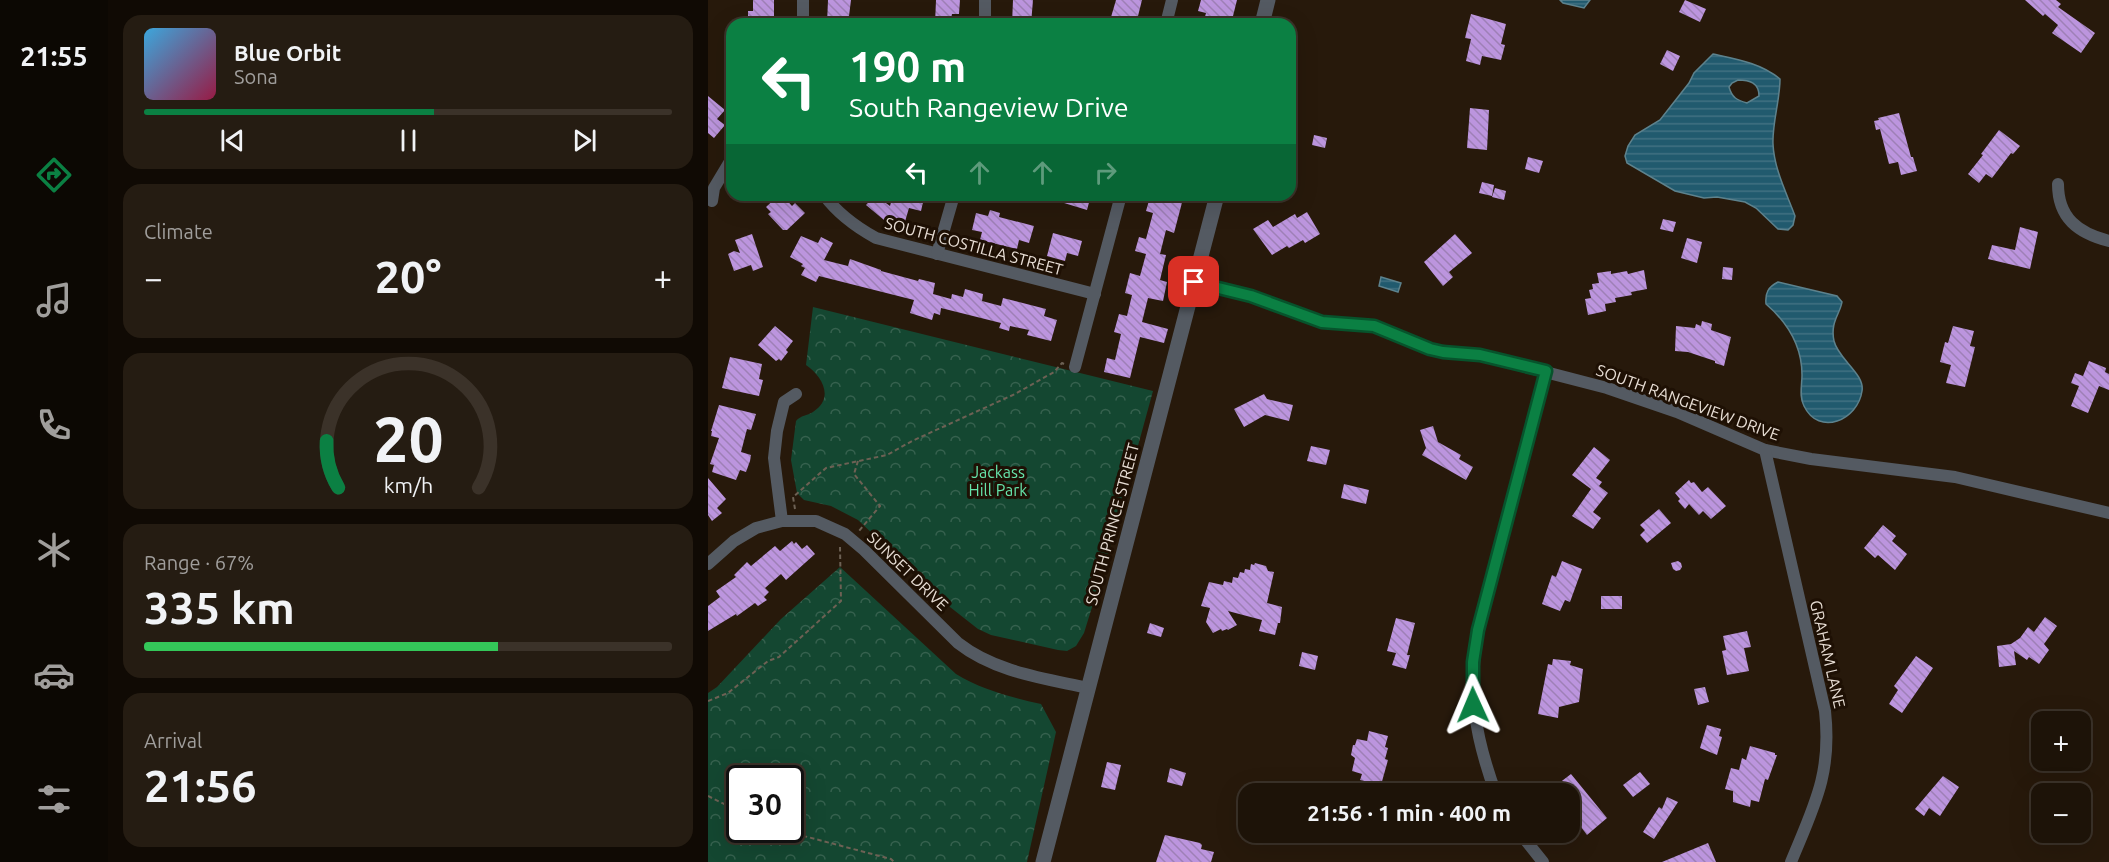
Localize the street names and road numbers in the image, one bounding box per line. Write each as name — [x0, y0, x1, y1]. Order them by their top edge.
street label: SOUTH COSTILLA STREET — [883, 214, 1065, 278]
street label: SOUTH RANGEVIEW DRIVE — [1594, 360, 1782, 444]
street label: SOUTH PRINCE STREET — [1082, 441, 1142, 607]
street label: SUNSET DRIVE — [864, 528, 952, 614]
street label: GRAHAM LANE — [1807, 598, 1849, 710]

